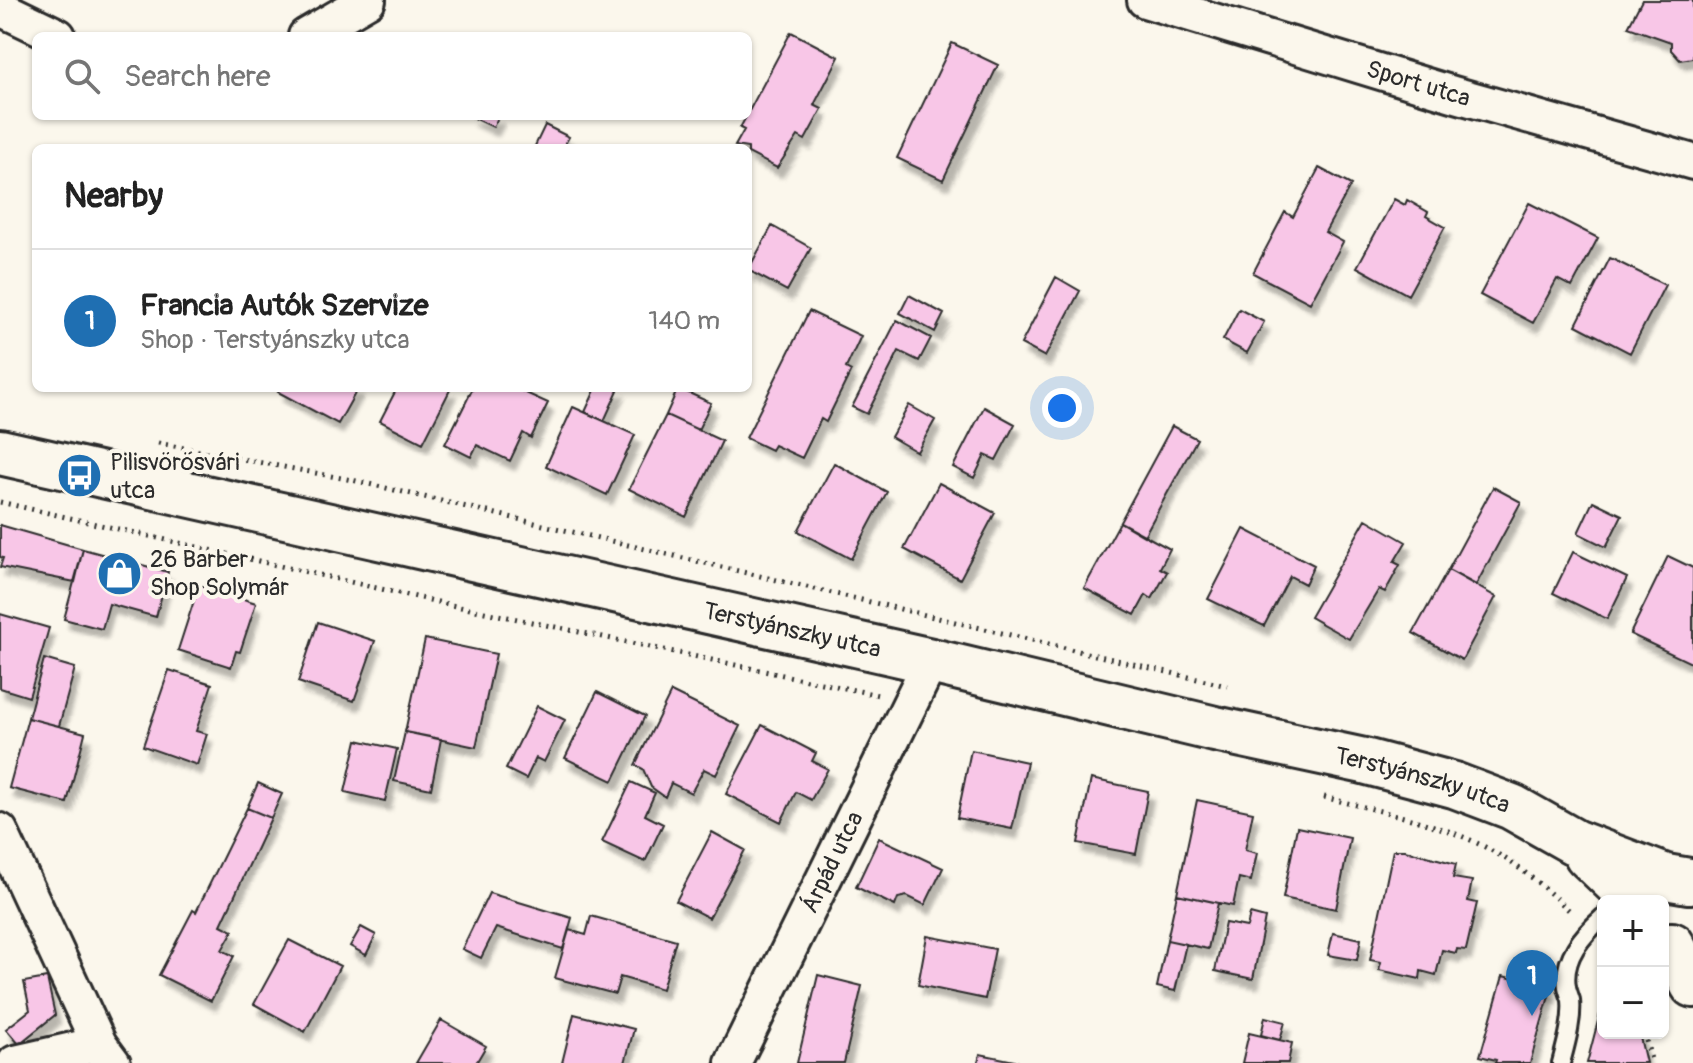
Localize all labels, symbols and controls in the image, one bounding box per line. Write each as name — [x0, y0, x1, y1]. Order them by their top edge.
search box — [32, 32, 752, 120]
icon: search — [60, 54, 104, 98]
street label: Sport utca — [1363, 54, 1474, 113]
text: Search here — [124, 58, 271, 95]
text: Nearby — [64, 175, 163, 218]
text: Francia Autók Szervize — [140, 287, 429, 324]
text: 1 — [85, 305, 95, 337]
text: 140 m — [648, 305, 720, 337]
text: Shop · Terstyánszky utca — [140, 324, 410, 356]
your location — [1042, 388, 1082, 428]
place label: Pilisvörösvári utca — [110, 448, 239, 505]
bus stop icon: Pilisvörösvári utca — [55, 452, 103, 500]
place label: 26 Barber Shop Solymár — [150, 545, 289, 602]
shop icon: 26 Barber Shop Solymár — [95, 549, 143, 597]
street label: Terstyánszky utca — [701, 596, 884, 664]
street label: Terstyánszky utca — [1332, 741, 1514, 819]
street label: Árpád utca — [795, 807, 869, 918]
map controls — [1597, 895, 1669, 1039]
button: + — [1597, 895, 1669, 967]
pin: 1 — [1506, 950, 1558, 1016]
button: − — [1597, 967, 1669, 1039]

